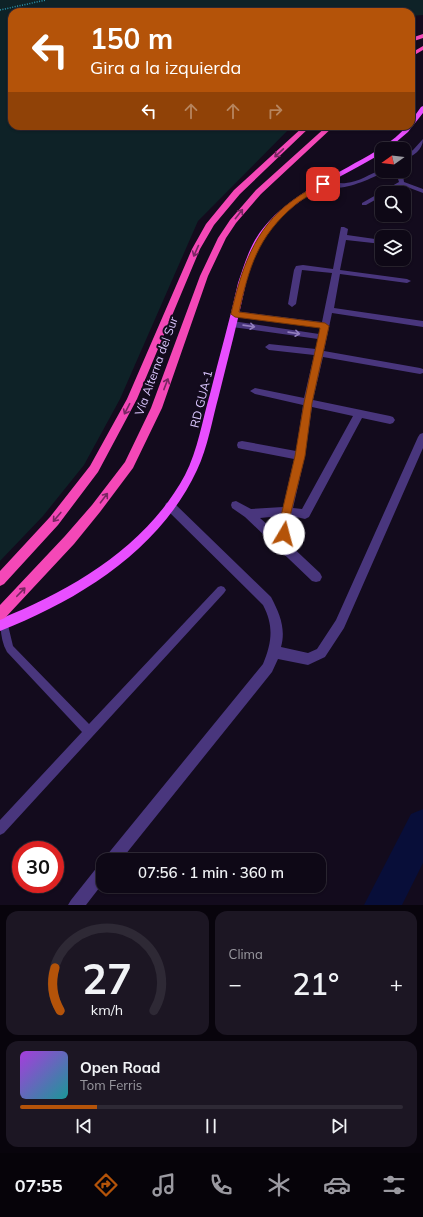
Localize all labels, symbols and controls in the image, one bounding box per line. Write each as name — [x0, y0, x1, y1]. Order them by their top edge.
text: 150 m — [90, 21, 173, 56]
icon: left — [24, 24, 76, 76]
text: Gira a la izquierda — [90, 56, 241, 79]
icon: left — [138, 100, 160, 122]
icon: ahead — [180, 100, 202, 122]
icon: ahead — [222, 100, 244, 122]
icon: right — [264, 100, 286, 122]
north arrow — [375, 142, 411, 178]
map controls — [375, 142, 411, 266]
one-way arrow — [274, 148, 284, 158]
pin — [306, 167, 340, 201]
icon: arrive — [312, 173, 334, 195]
button: search — [375, 186, 411, 222]
one-way arrow — [234, 209, 243, 220]
button: layers — [375, 230, 411, 266]
one-way arrow — [191, 244, 199, 256]
street label: Vía Alterna del Sur — [131, 314, 181, 417]
one-way arrow — [242, 323, 255, 330]
one-way arrow — [287, 329, 300, 337]
street label: RD GUA-1 — [187, 369, 215, 429]
one-way arrow — [162, 379, 170, 391]
one-way arrow — [123, 402, 131, 414]
one-way arrow — [100, 493, 109, 504]
one-way arrow — [53, 512, 62, 523]
position arrow — [263, 513, 305, 555]
one-way arrow — [17, 587, 26, 597]
speed limit sign: 30 — [12, 841, 64, 893]
text: 07:56 · 1 min · 360 m — [138, 863, 284, 882]
text: Clima — [229, 946, 263, 962]
text: 27 — [82, 952, 132, 1004]
text: 21° — [292, 965, 339, 1003]
text: − — [229, 970, 242, 998]
text: + — [390, 970, 403, 998]
text: km/h — [91, 1001, 123, 1019]
text: Open Road — [80, 1058, 160, 1077]
text: Tom Ferris — [80, 1077, 142, 1093]
icon: previous — [73, 1115, 95, 1137]
icon: pause — [200, 1115, 222, 1137]
icon: next — [328, 1115, 350, 1137]
icon: directions — [92, 1171, 120, 1199]
icon: music — [150, 1171, 178, 1199]
icon: phone — [207, 1171, 235, 1199]
icon: climate — [265, 1171, 293, 1199]
icon: car — [323, 1171, 351, 1199]
icon: filters — [380, 1171, 408, 1199]
text: 07:55 — [15, 1174, 62, 1197]

